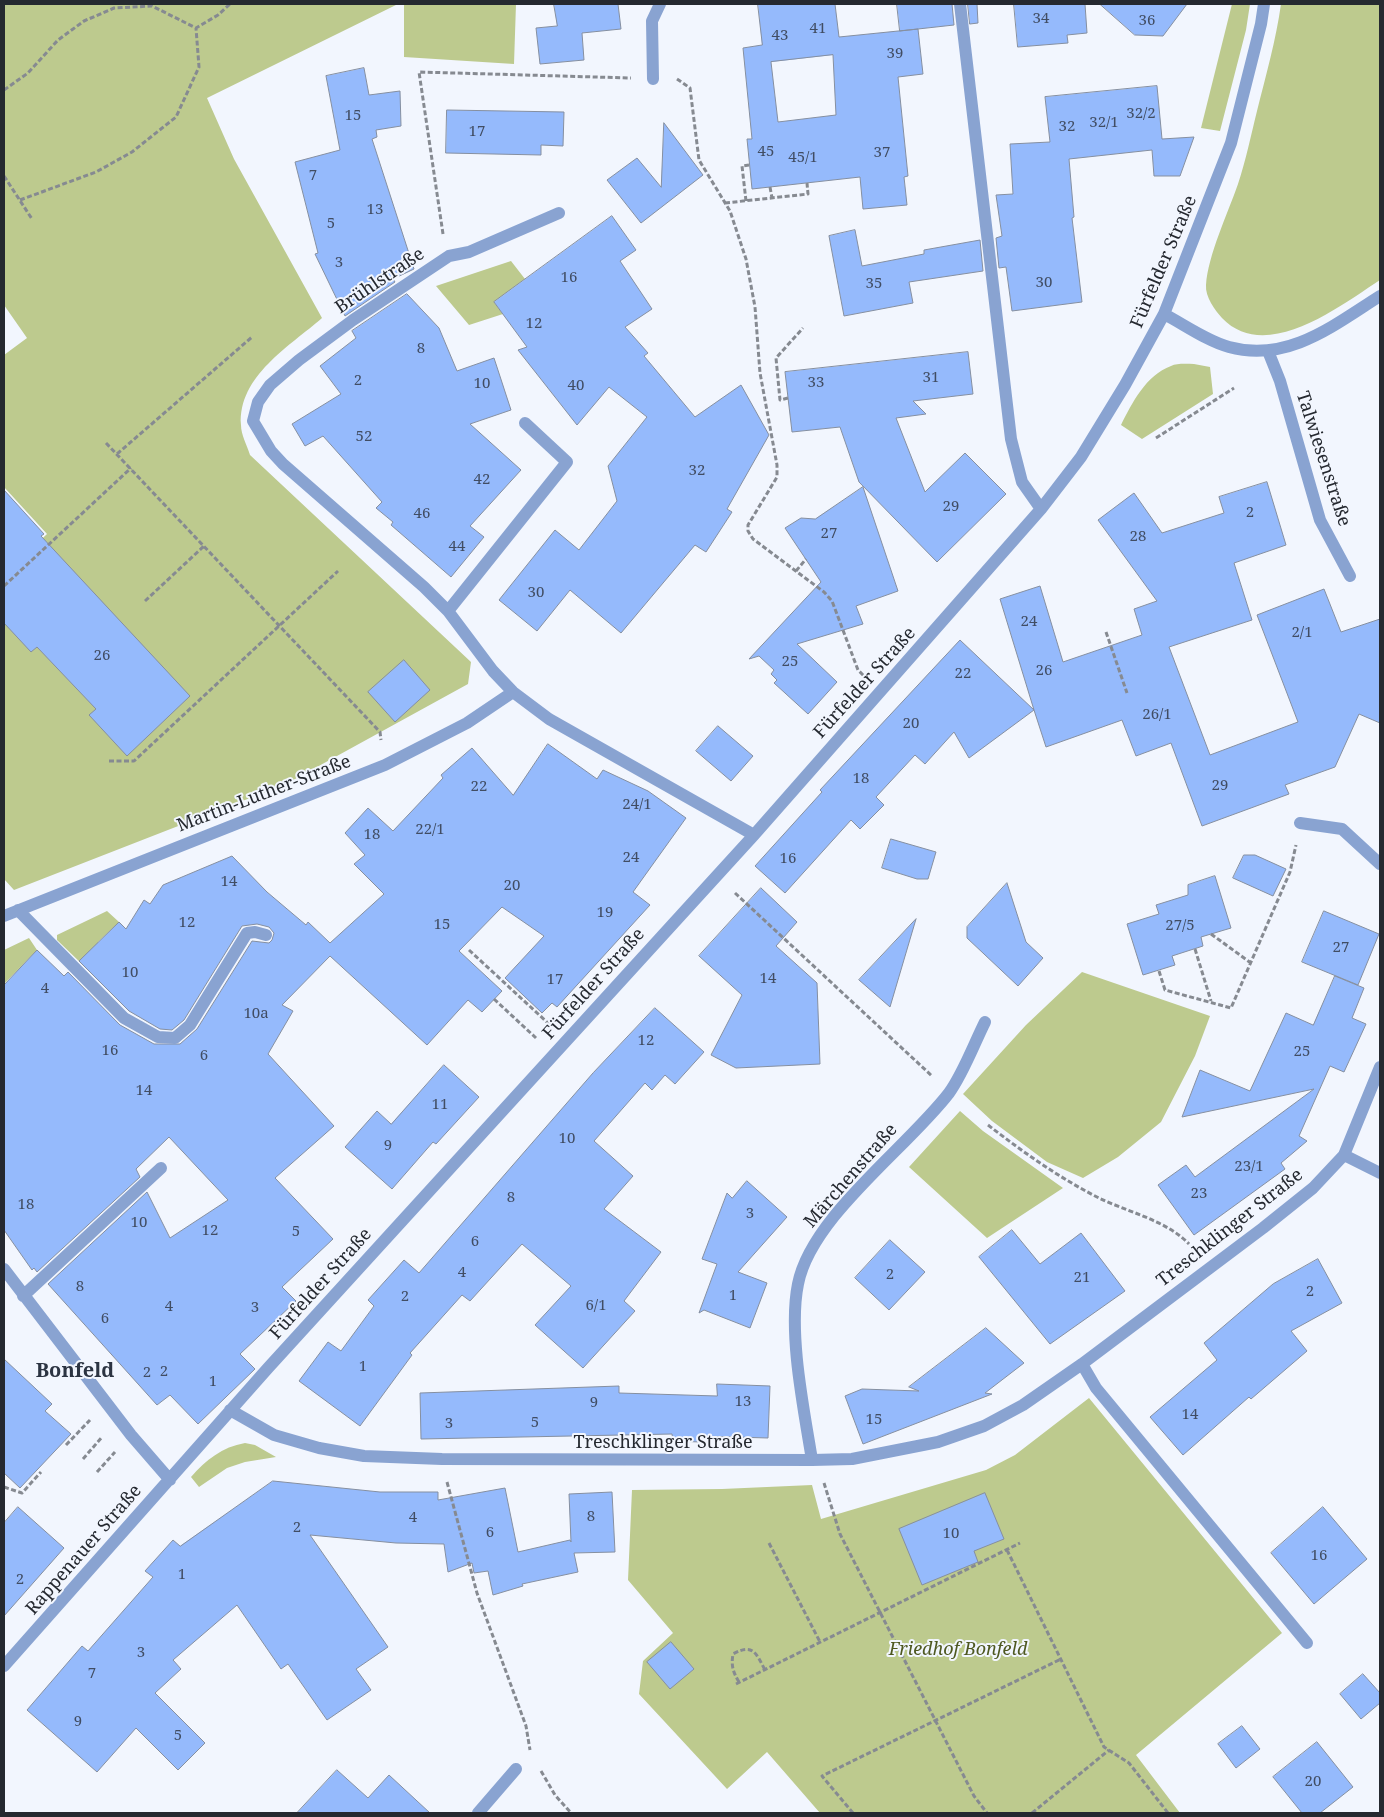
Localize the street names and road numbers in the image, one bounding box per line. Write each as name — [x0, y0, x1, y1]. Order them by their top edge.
street label: Fürfelder Straße — [1126, 192, 1202, 332]
street label: Brühlstraße — [331, 243, 429, 319]
street label: Talwiesenstraße — [1291, 389, 1355, 529]
street label: Fürfelder Straße — [810, 623, 920, 743]
street label: Martin-Luther-Straße — [174, 751, 354, 837]
street label: Fürfelder Straße — [539, 924, 649, 1044]
street label: Märchenstraße — [800, 1119, 902, 1233]
street label: Treschklinger Straße — [1153, 1164, 1307, 1292]
street label: Fürfelder Straße — [266, 1224, 376, 1344]
street label: Treschklinger Straße — [573, 1432, 753, 1454]
street label: Rappenauer Straße — [22, 1481, 146, 1619]

